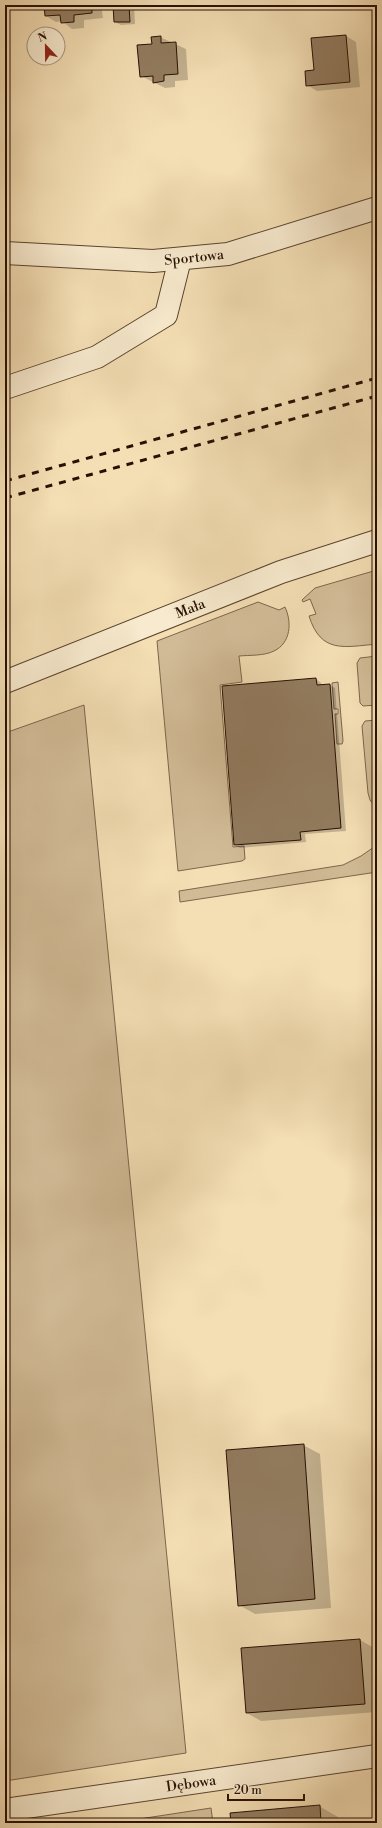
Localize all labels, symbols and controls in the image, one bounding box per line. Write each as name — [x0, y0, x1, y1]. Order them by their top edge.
north arrow — [26, 26, 66, 66]
text: N — [36, 29, 50, 46]
street label: Sportowa — [163, 246, 226, 270]
street label: Mała — [173, 595, 209, 623]
street label: Dębowa — [165, 1771, 218, 1796]
scale bar — [228, 1776, 304, 1802]
text: 20 m — [234, 1783, 262, 1798]

